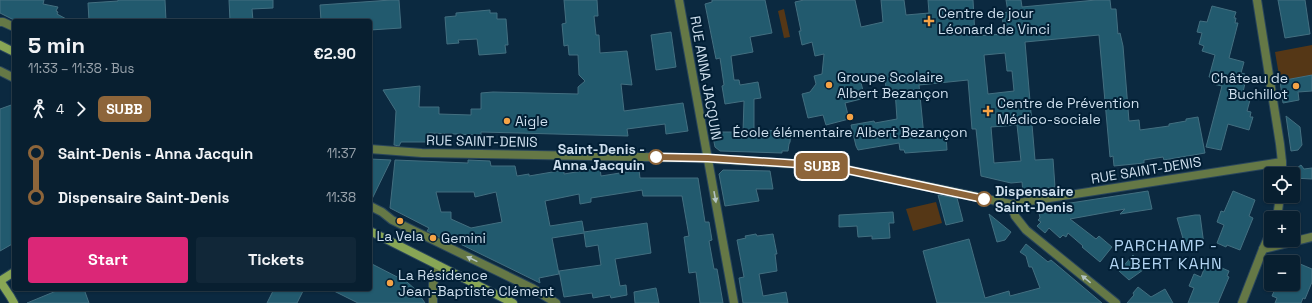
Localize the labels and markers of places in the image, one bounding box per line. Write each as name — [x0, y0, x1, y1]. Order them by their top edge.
place label: Centre de jour Léonard de Vinci — [938, 4, 1050, 38]
marker: Centre de jour Léonard de Vinci — [923, 15, 935, 27]
place label: Groupe Scolaire Albert Bezançon — [837, 68, 949, 102]
place label: Château de Buchillot — [1211, 69, 1288, 103]
marker: Groupe Scolaire Albert Bezançon — [824, 80, 834, 90]
marker: Château de Buchillot — [1291, 81, 1301, 91]
place label: Centre de Prévention Médico-sociale — [997, 94, 1139, 128]
marker: Centre de Prévention Médico-sociale — [982, 105, 994, 117]
place label: Aigle — [515, 112, 548, 130]
marker: École élémentaire Albert Bezançon — [845, 112, 855, 122]
marker: Aigle — [502, 116, 512, 126]
place label: École élémentaire Albert Bezançon — [732, 123, 968, 141]
place label: Saint-Denis - Anna Jacquin — [553, 140, 645, 174]
marker: Saint-Denis - Anna Jacquin — [648, 149, 664, 165]
place label: Dispensaire Saint-Denis — [995, 182, 1073, 216]
marker: Dispensaire Saint-Denis — [976, 191, 992, 207]
marker: La Vela — [395, 216, 405, 226]
place label: La Vela — [376, 227, 424, 245]
place label: Gemini — [441, 229, 486, 247]
marker: Gemini — [428, 233, 438, 243]
place label: La Résidence Jean-Baptiste Clément — [398, 266, 554, 300]
marker: La Résidence Jean-Baptiste Clément — [385, 278, 395, 288]

